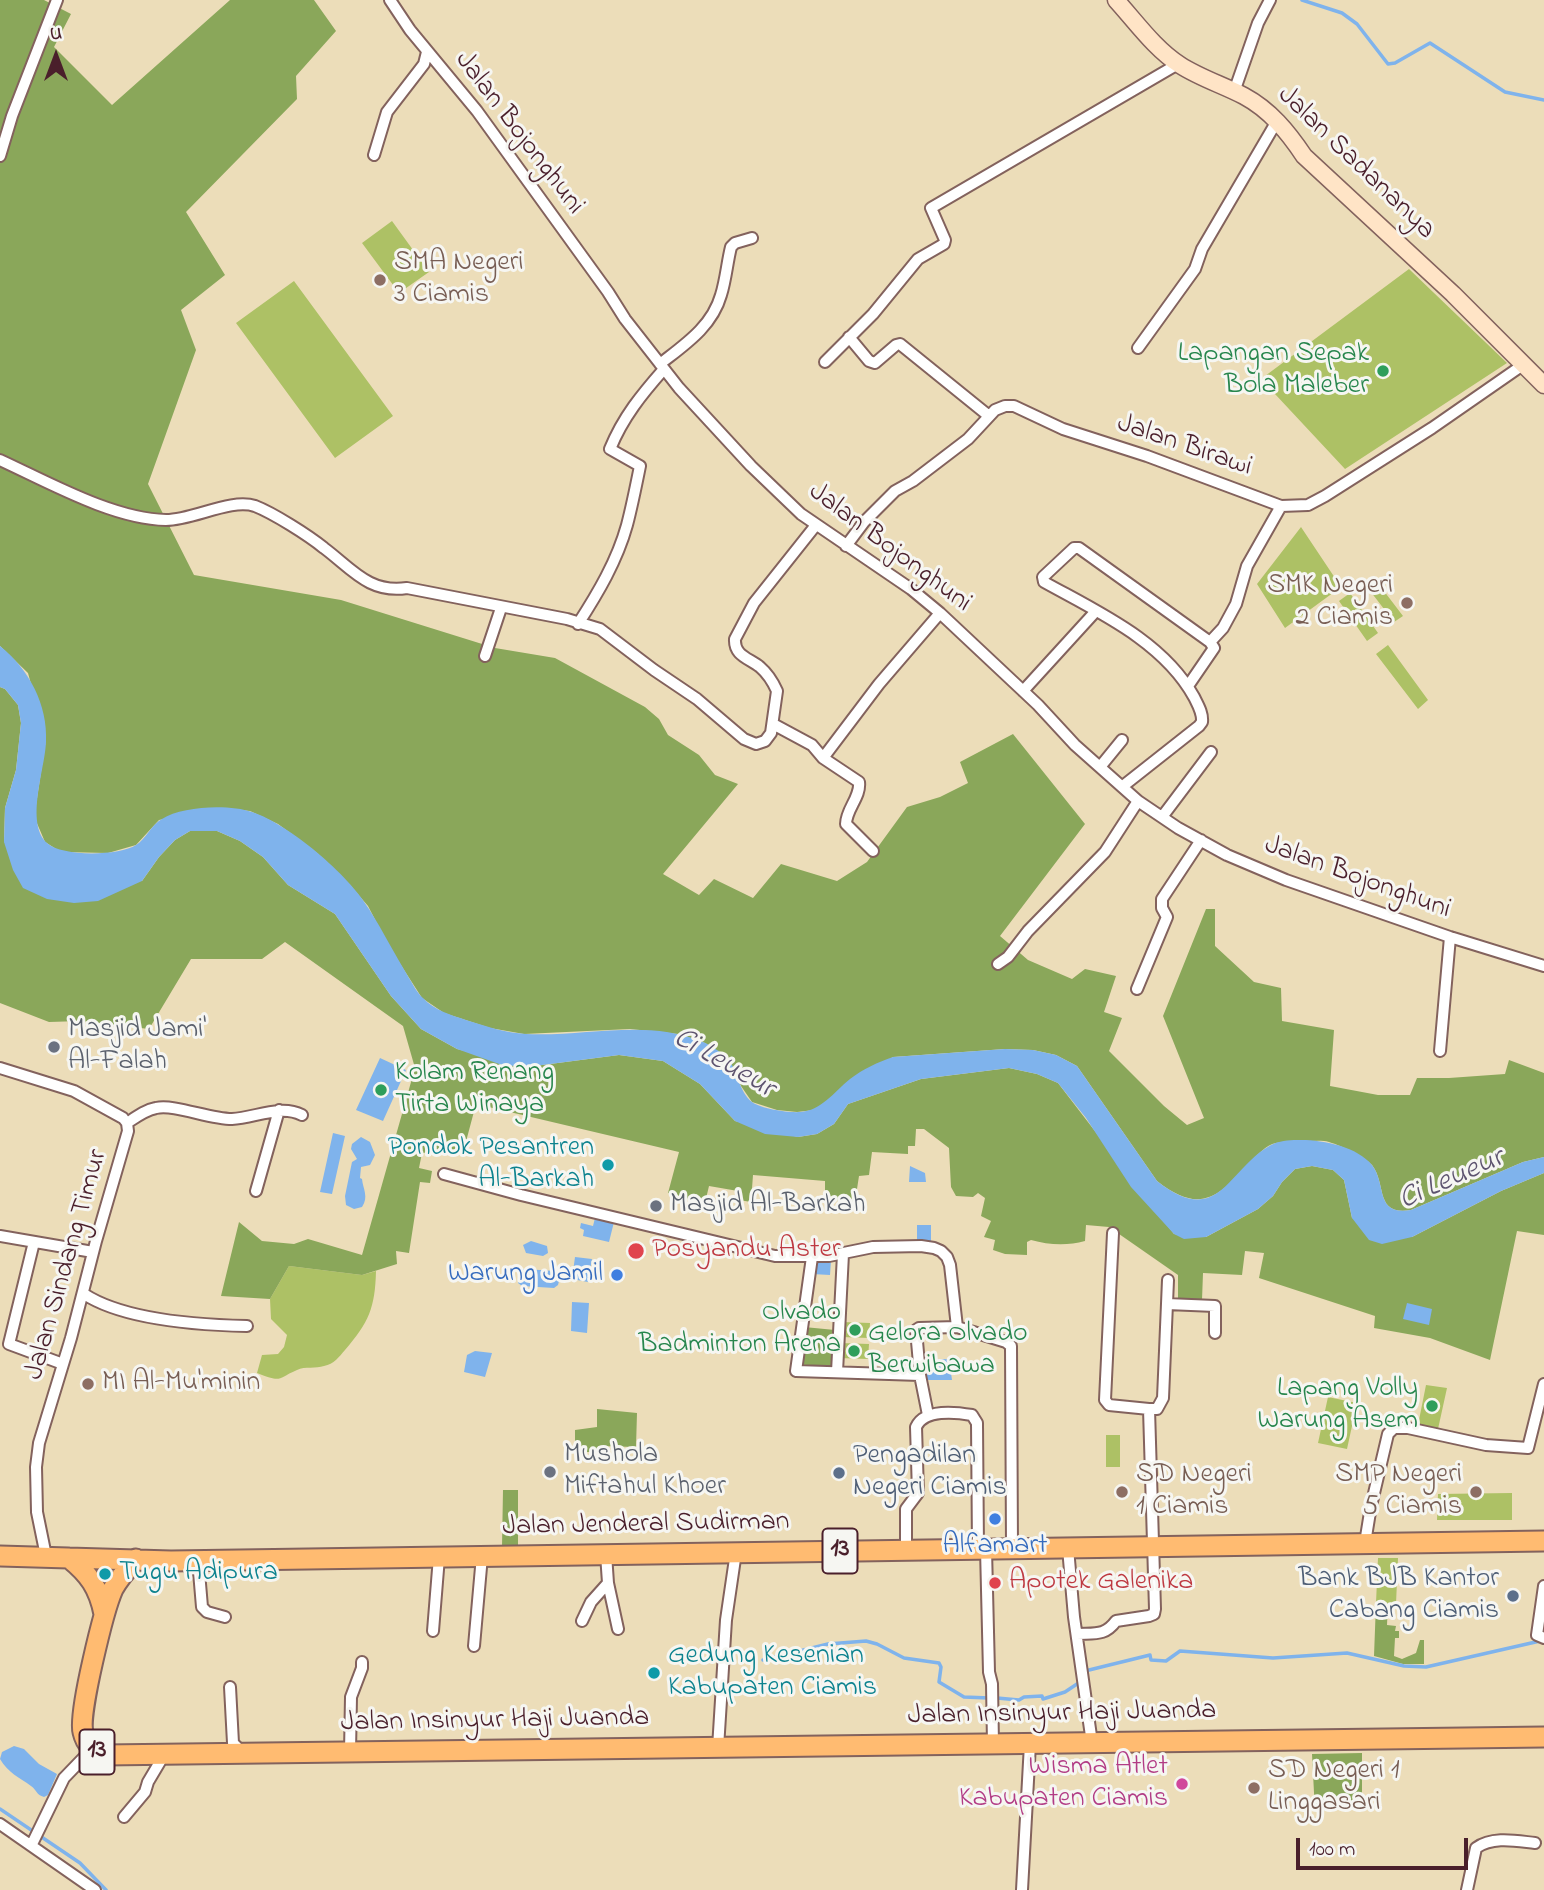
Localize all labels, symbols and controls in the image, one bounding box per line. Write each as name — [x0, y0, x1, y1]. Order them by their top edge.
north arrow — [21, 21, 91, 91]
text: U — [50, 21, 62, 48]
street label: Jalan Bojonghuni — [446, 46, 590, 222]
street label: Jalan Sadananya — [1269, 80, 1441, 248]
place label: SMA Negeri 3 Ciamis — [394, 247, 524, 313]
marker: SMA Negeri 3 Ciamis — [372, 272, 388, 288]
place label: Lapangan Sepak Bola Maleber — [1178, 338, 1369, 404]
marker: Lapangan Sepak Bola Maleber — [1375, 363, 1391, 379]
street label: Jalan Birawi — [1112, 408, 1256, 486]
street label: Jalan Bojonghuni — [801, 477, 977, 621]
place label: SMK Negeri 2 Ciamis — [1267, 570, 1393, 636]
marker: SMK Negeri 2 Ciamis — [1399, 595, 1415, 611]
street label: Jalan Bojonghuni — [1259, 830, 1455, 928]
place label: Masjid Jami' Al-Falah — [68, 1014, 206, 1080]
water label: Ci Leueur — [666, 1022, 780, 1108]
marker: Masjid Jami' Al-Falah — [46, 1039, 62, 1055]
place label: Kolam Renang Tirta Winaya — [395, 1057, 554, 1123]
marker: Kolam Renang Tirta Winaya — [373, 1082, 389, 1098]
place label: Pondok Pesantren Al-Barkah — [388, 1132, 594, 1198]
water label: Ci Leueur — [1394, 1142, 1510, 1220]
street label: Jalan Sindang Timur — [19, 1146, 117, 1384]
marker: Pondok Pesantren Al-Barkah — [600, 1157, 616, 1173]
place label: Masjid Al-Barkah — [670, 1189, 866, 1223]
marker: Masjid Al-Barkah — [648, 1198, 664, 1214]
place label: Posyandu Aster — [652, 1234, 841, 1268]
marker: Posyandu Aster — [626, 1241, 646, 1261]
place label: Warung Jamil — [448, 1258, 603, 1292]
marker: Warung Jamil — [609, 1267, 625, 1283]
place label: Olvado Badminton Arena — [639, 1297, 841, 1363]
place label: Gelora Olvado Berwibawa — [868, 1318, 1027, 1384]
marker: Olvado Badminton Arena — [847, 1322, 863, 1338]
marker: Gelora Olvado Berwibawa — [846, 1343, 862, 1359]
place label: MI Al-Mu'minin — [102, 1367, 260, 1401]
place label: Lapang Volly Warung Asem — [1257, 1373, 1418, 1439]
marker: MI Al-Mu'minin — [80, 1376, 96, 1392]
marker: Lapang Volly Warung Asem — [1424, 1398, 1440, 1414]
place label: Mushola Miftahul Khoer — [564, 1439, 726, 1505]
place label: Pengadilan Negeri Ciamis — [853, 1440, 1007, 1506]
place label: SD Negeri 1 Ciamis — [1136, 1459, 1252, 1525]
place label: SMP Negeri 5 Ciamis — [1335, 1459, 1462, 1525]
marker: Mushola Miftahul Khoer — [542, 1464, 558, 1480]
marker: Pengadilan Negeri Ciamis — [831, 1465, 847, 1481]
marker: SD Negeri 1 Ciamis — [1114, 1484, 1130, 1500]
marker: SMP Negeri 5 Ciamis — [1468, 1484, 1484, 1500]
street label: Jalan Jenderal Sudirman — [502, 1507, 790, 1545]
marker: Alfamart — [987, 1511, 1003, 1527]
road number: 13 — [822, 1528, 858, 1574]
place label: Alfamart — [943, 1530, 1047, 1564]
place label: Tugu Adipura — [119, 1557, 278, 1591]
place label: Bank BJB Kantor Cabang Ciamis — [1298, 1563, 1499, 1629]
marker: Tugu Adipura — [97, 1566, 113, 1582]
place label: Apotek Galenika — [1009, 1566, 1193, 1600]
marker: Apotek Galenika — [987, 1575, 1003, 1591]
marker: Bank BJB Kantor Cabang Ciamis — [1505, 1588, 1521, 1604]
place label: Gedung Kesenian Kabupaten Ciamis — [668, 1640, 877, 1706]
marker: Gedung Kesenian Kabupaten Ciamis — [646, 1665, 662, 1681]
street label: Jalan Insinyur Haji Juanda — [907, 1696, 1217, 1734]
street label: Jalan Insinyur Haji Juanda — [340, 1703, 650, 1741]
road number: 13 — [80, 1730, 114, 1774]
place label: Wisma Atlet Kabupaten Ciamis — [959, 1751, 1168, 1817]
place label: SD Negeri 1 Linggasari — [1268, 1755, 1400, 1821]
marker: Wisma Atlet Kabupaten Ciamis — [1174, 1776, 1190, 1792]
marker: SD Negeri 1 Linggasari — [1246, 1780, 1262, 1796]
scale bar — [1299, 1824, 1470, 1868]
text: 100 m — [1309, 1835, 1355, 1865]

